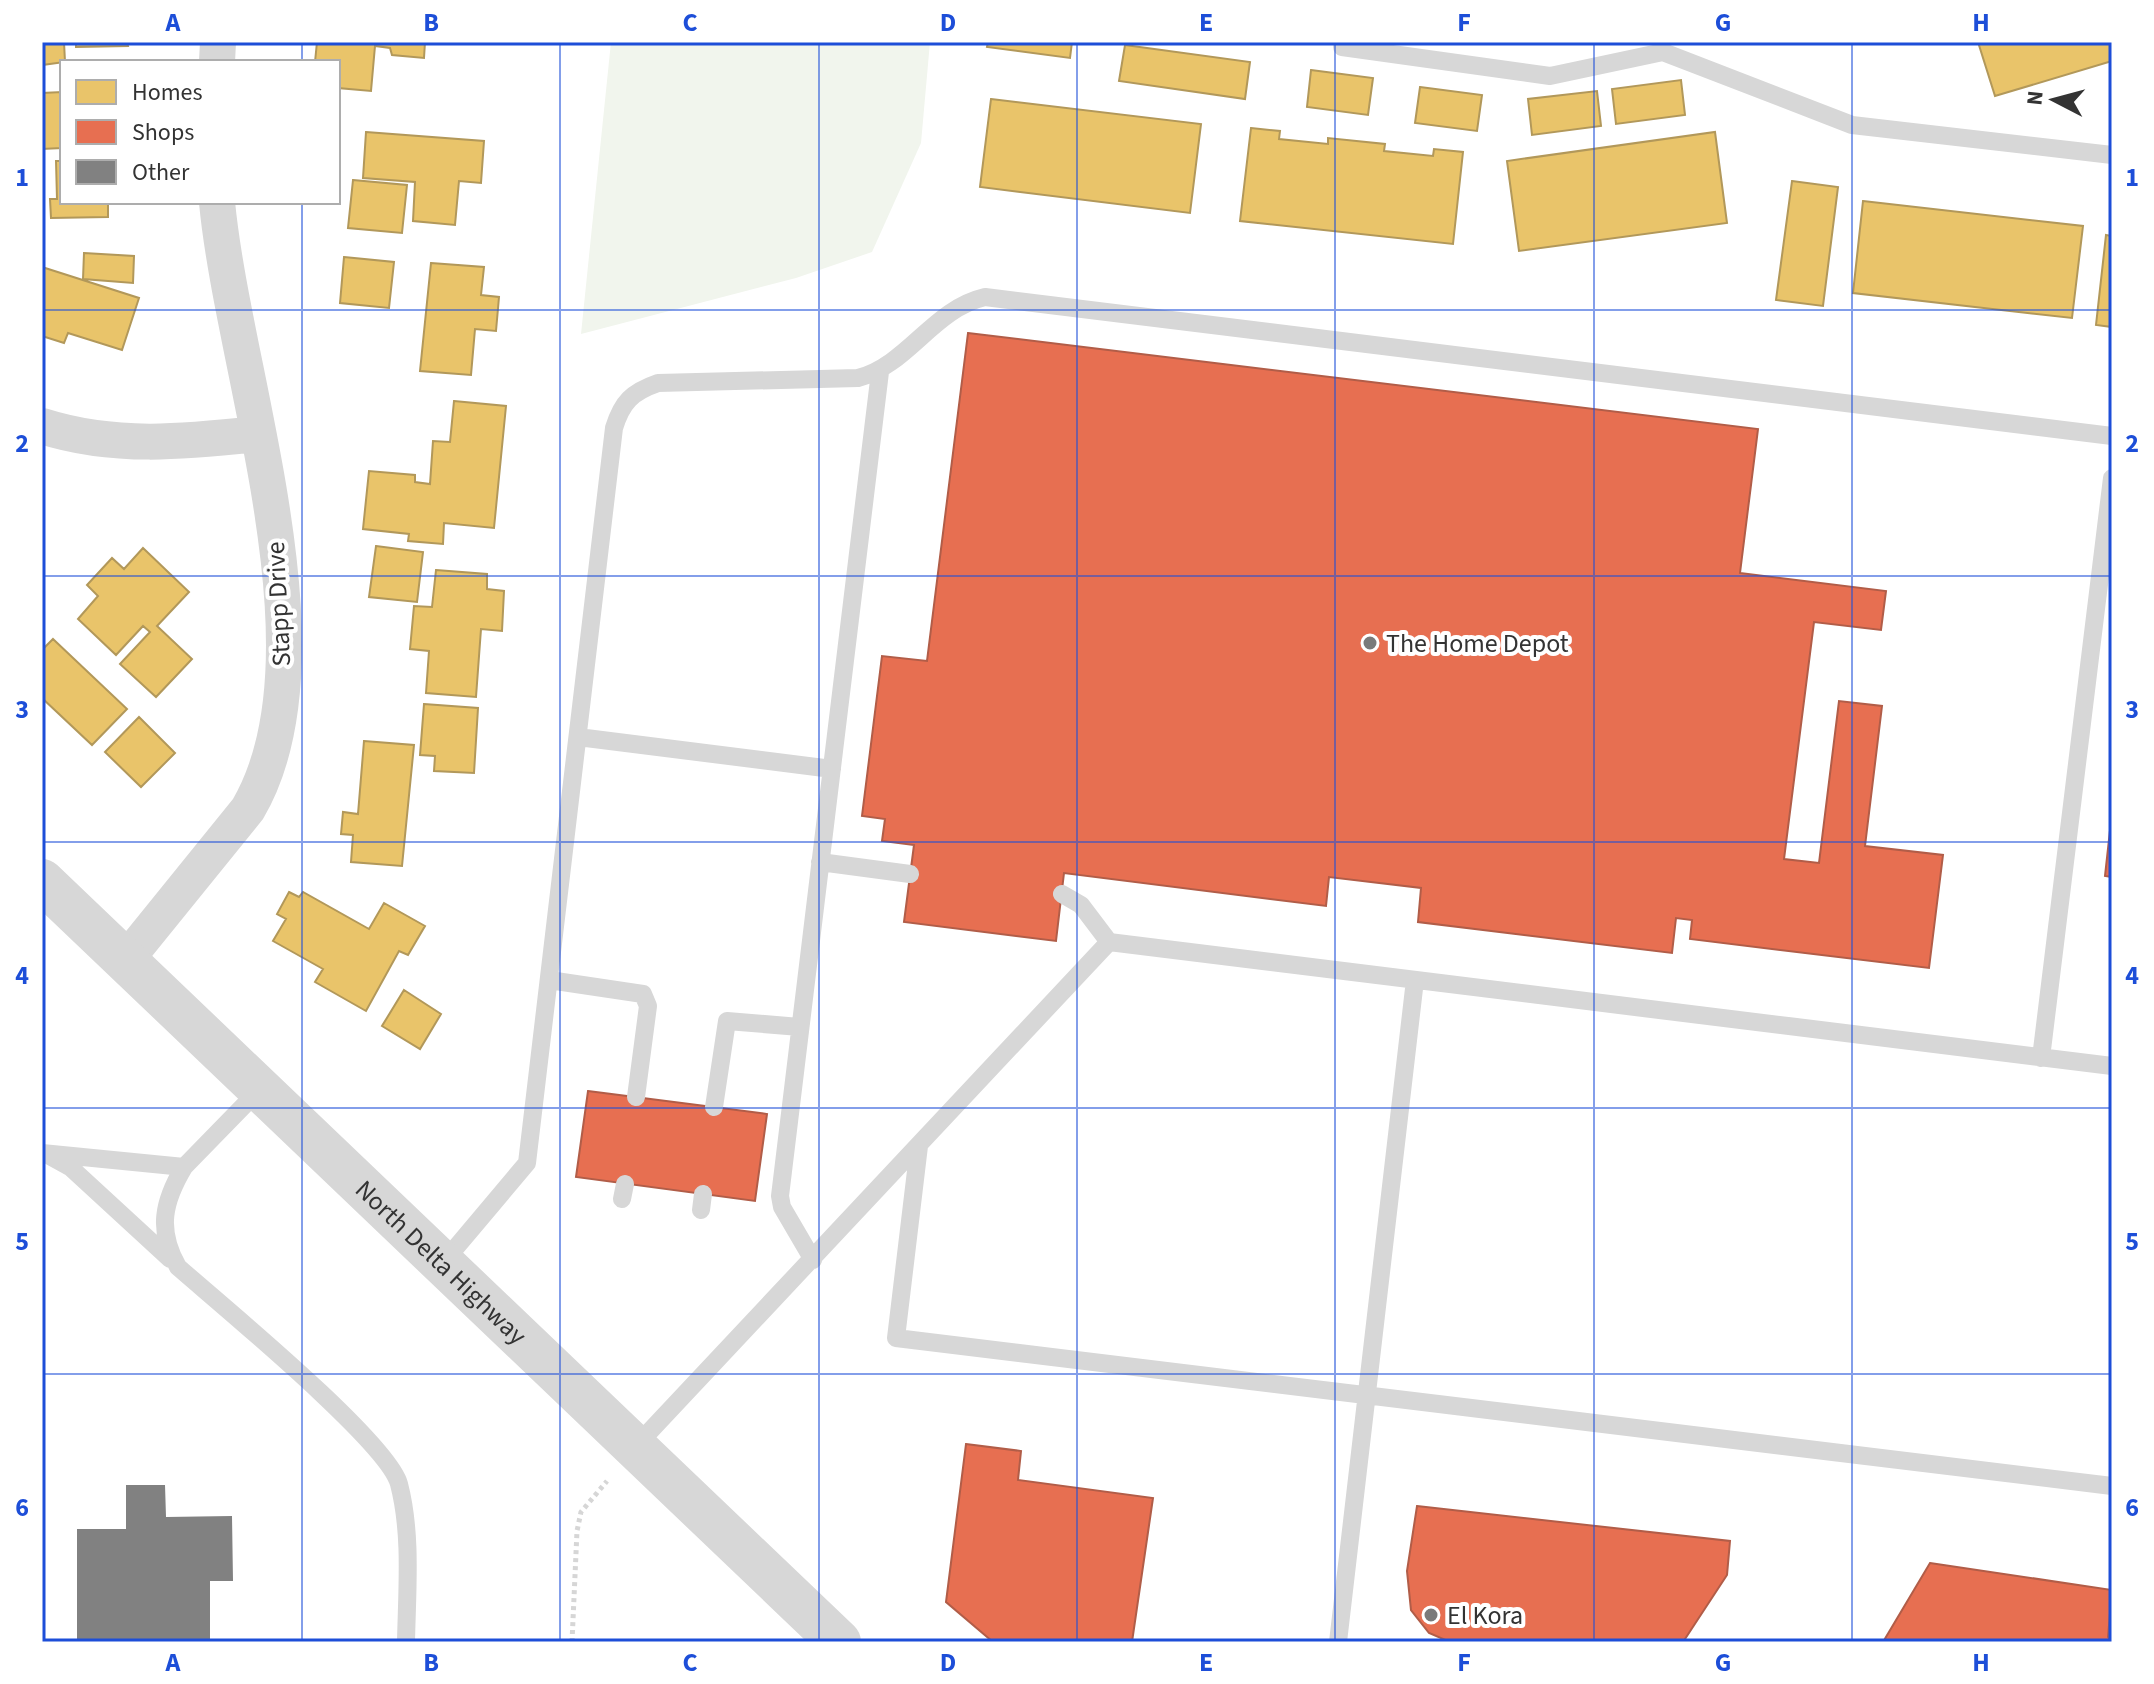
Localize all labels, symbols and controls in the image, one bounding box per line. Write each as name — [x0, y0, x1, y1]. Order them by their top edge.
text: A — [165, 4, 182, 41]
text: B — [423, 4, 439, 41]
text: C — [682, 4, 698, 41]
text: D — [940, 4, 956, 41]
text: E — [1199, 4, 1213, 41]
text: F — [1457, 4, 1471, 41]
text: G — [1715, 4, 1731, 41]
text: H — [1972, 4, 1990, 41]
legend — [60, 60, 340, 204]
north arrow — [2014, 60, 2094, 140]
text: Homes — [132, 75, 203, 110]
text: N — [2018, 89, 2052, 107]
text: Shops — [132, 115, 194, 150]
text: Other — [132, 155, 190, 190]
text: 1 — [15, 159, 29, 196]
text: 1 — [2125, 159, 2139, 196]
text: 2 — [15, 425, 29, 462]
text: 2 — [2125, 425, 2139, 462]
street label: Stapp Drive — [257, 541, 300, 667]
place label: The Home Depot — [1386, 625, 1569, 662]
marker: The Home Depot — [1361, 634, 1379, 652]
text: 3 — [15, 691, 29, 728]
text: 3 — [2125, 691, 2139, 728]
text: 4 — [15, 957, 29, 994]
text: 4 — [2125, 957, 2139, 994]
street label: North Delta Highway — [347, 1172, 535, 1353]
text: 5 — [15, 1223, 29, 1260]
text: 5 — [2125, 1223, 2139, 1260]
text: 6 — [15, 1489, 29, 1526]
text: 6 — [2125, 1489, 2139, 1526]
place label: El Kora — [1447, 1597, 1523, 1634]
marker: El Kora — [1422, 1606, 1440, 1624]
text: A — [165, 1644, 182, 1681]
text: B — [423, 1644, 439, 1681]
text: C — [682, 1644, 698, 1681]
text: D — [940, 1644, 956, 1681]
text: E — [1199, 1644, 1213, 1681]
text: F — [1457, 1644, 1471, 1681]
text: G — [1715, 1644, 1731, 1681]
text: H — [1972, 1644, 1990, 1681]

